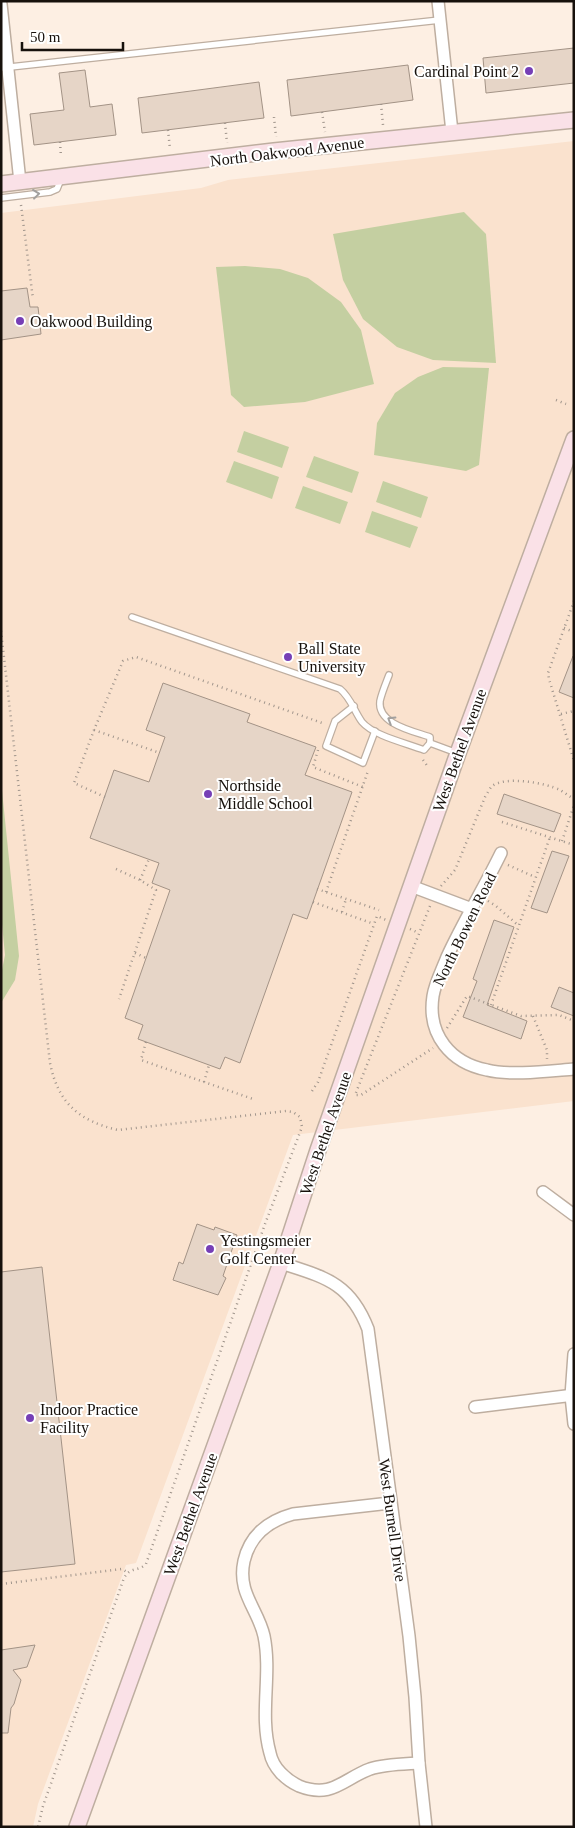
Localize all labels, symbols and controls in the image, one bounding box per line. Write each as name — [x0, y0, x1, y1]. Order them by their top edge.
scale bar — [22, 20, 124, 52]
text: 50 m — [30, 29, 61, 45]
place label: Cardinal Point 2 — [414, 63, 519, 80]
marker: Cardinal Point 2 — [523, 65, 535, 77]
street label: North Oakwood Avenue — [209, 134, 365, 169]
one-way arrow — [32, 189, 40, 200]
place label: Oakwood Building — [30, 313, 152, 331]
marker: Oakwood Building — [14, 315, 26, 327]
place label: Ball State University — [298, 640, 366, 676]
marker: Ball State University — [282, 651, 294, 663]
street label: West Bethel Avenue — [429, 687, 490, 814]
one-way arrow — [387, 717, 396, 727]
place label: Northside Middle School — [218, 777, 313, 812]
marker: Northside Middle School — [202, 788, 214, 800]
street label: North Bowen Road — [430, 870, 499, 989]
street label: West Bethel Avenue — [296, 1069, 355, 1197]
place label: Yestingsmeier Golf Center — [220, 1232, 311, 1267]
marker: Yestingsmeier Golf Center — [204, 1243, 216, 1255]
place label: Indoor Practice Facility — [40, 1401, 138, 1437]
marker: Indoor Practice Facility — [24, 1412, 36, 1424]
street label: West Bethel Avenue — [160, 1451, 221, 1578]
street label: West Burnell Drive — [375, 1457, 410, 1583]

